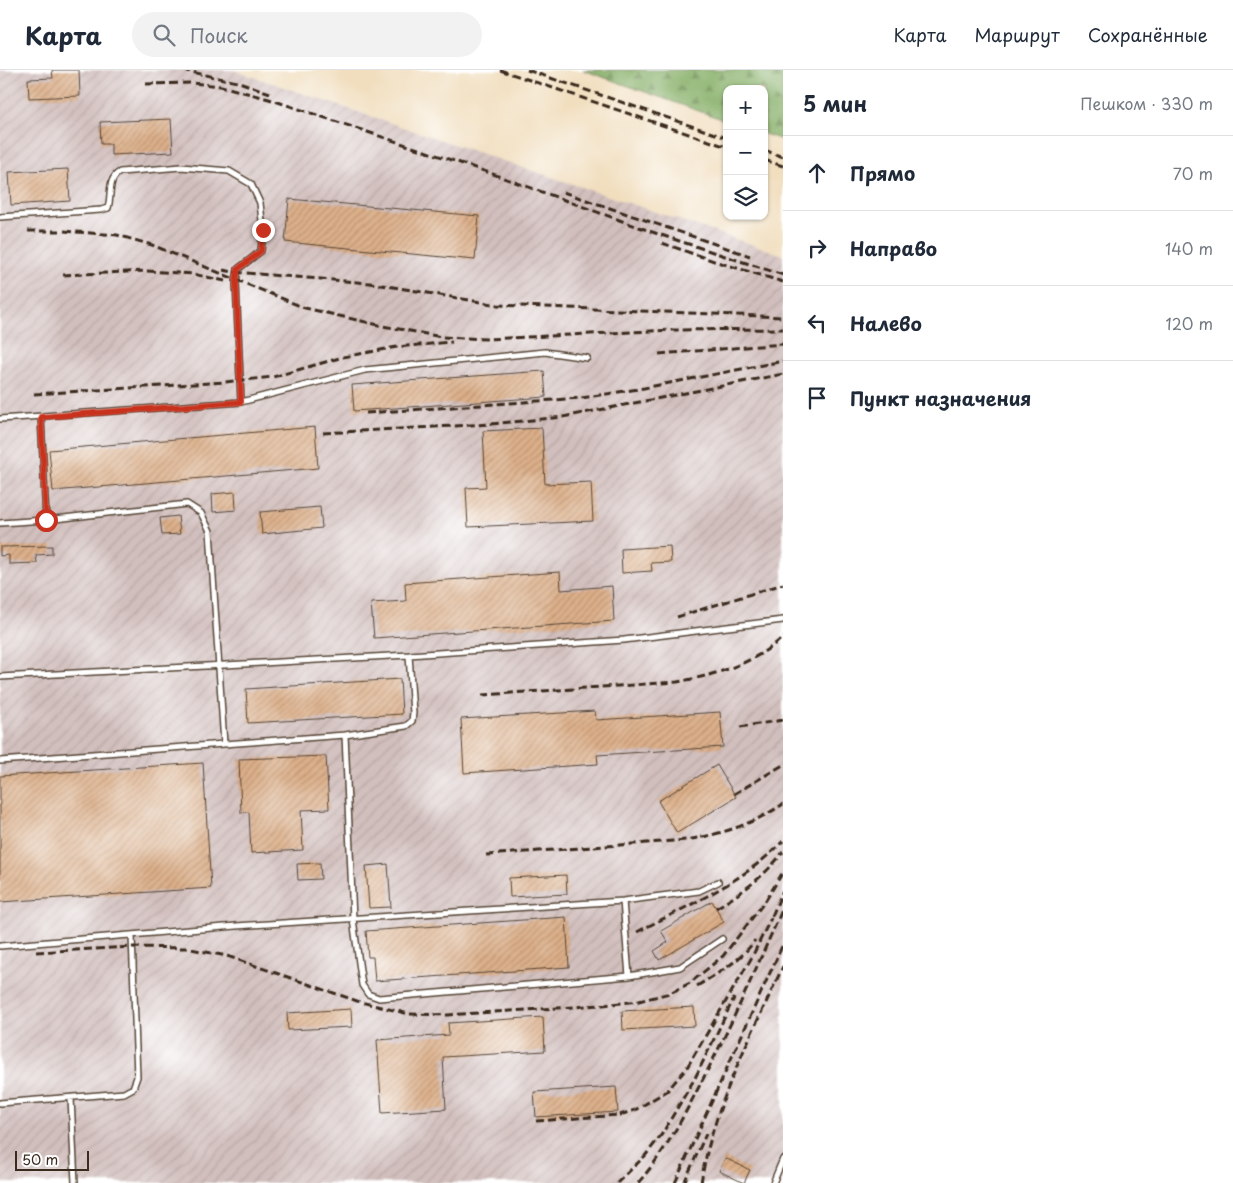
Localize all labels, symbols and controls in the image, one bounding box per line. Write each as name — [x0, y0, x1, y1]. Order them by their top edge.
search box — [132, 12, 482, 57]
text: Карта — [25, 17, 102, 53]
icon: search — [150, 21, 178, 49]
text: Поиск — [190, 21, 248, 49]
text: Карта — [894, 21, 946, 48]
text: Маршрут — [974, 21, 1060, 48]
text: Сохранённые — [1088, 21, 1208, 48]
map controls — [723, 85, 768, 220]
button: + — [723, 85, 768, 130]
text: 5 мин — [803, 87, 867, 119]
text: Пешком · 330 m — [1080, 91, 1213, 115]
button: − — [723, 130, 768, 175]
icon: ahead — [803, 159, 831, 187]
text: Прямо — [850, 159, 915, 187]
text: 70 m — [1173, 161, 1213, 185]
button: layers — [723, 175, 768, 220]
route end — [252, 219, 275, 242]
icon: right — [803, 234, 831, 262]
text: Направо — [850, 234, 937, 262]
text: 140 m — [1165, 236, 1213, 260]
icon: left — [803, 309, 831, 337]
text: Налево — [850, 309, 922, 337]
text: 120 m — [1166, 311, 1213, 335]
icon: arrive — [803, 384, 831, 412]
text: Пункт назначения — [850, 384, 1031, 412]
route start — [35, 509, 58, 532]
scale bar — [15, 1148, 89, 1171]
text: 50 m — [22, 1149, 58, 1170]

